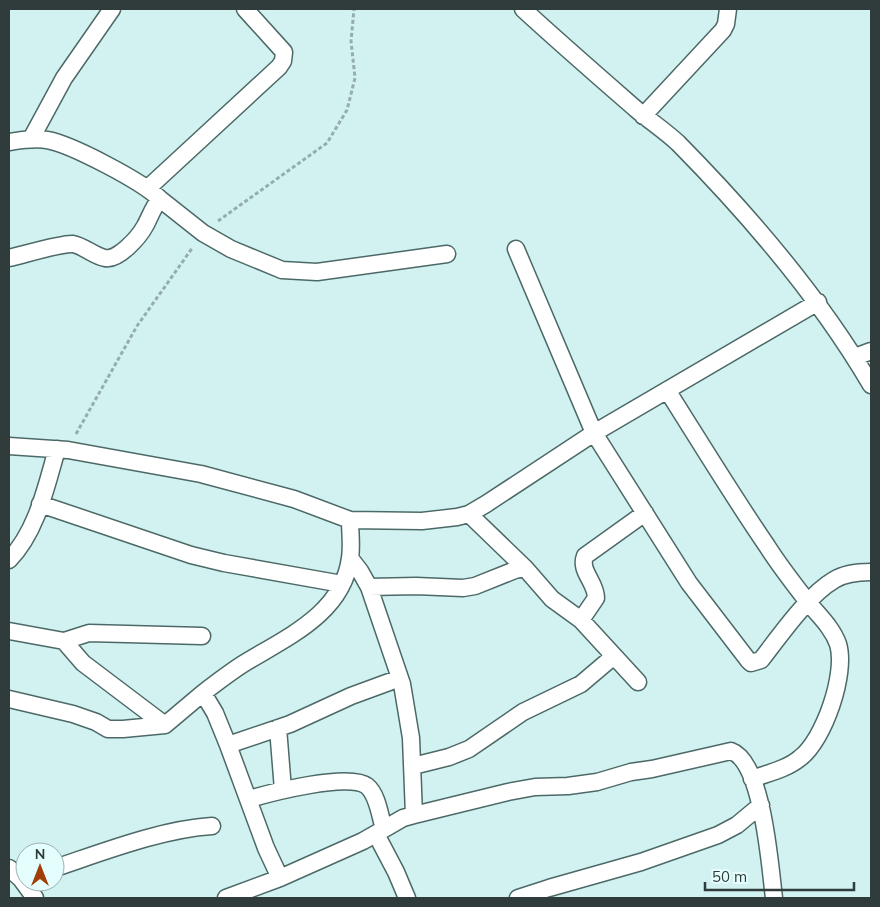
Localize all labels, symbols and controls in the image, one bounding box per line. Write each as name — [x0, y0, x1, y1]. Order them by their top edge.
north arrow — [15, 842, 65, 892]
text: N — [35, 845, 45, 863]
scale bar — [705, 860, 854, 892]
text: 50 m — [712, 867, 747, 886]

